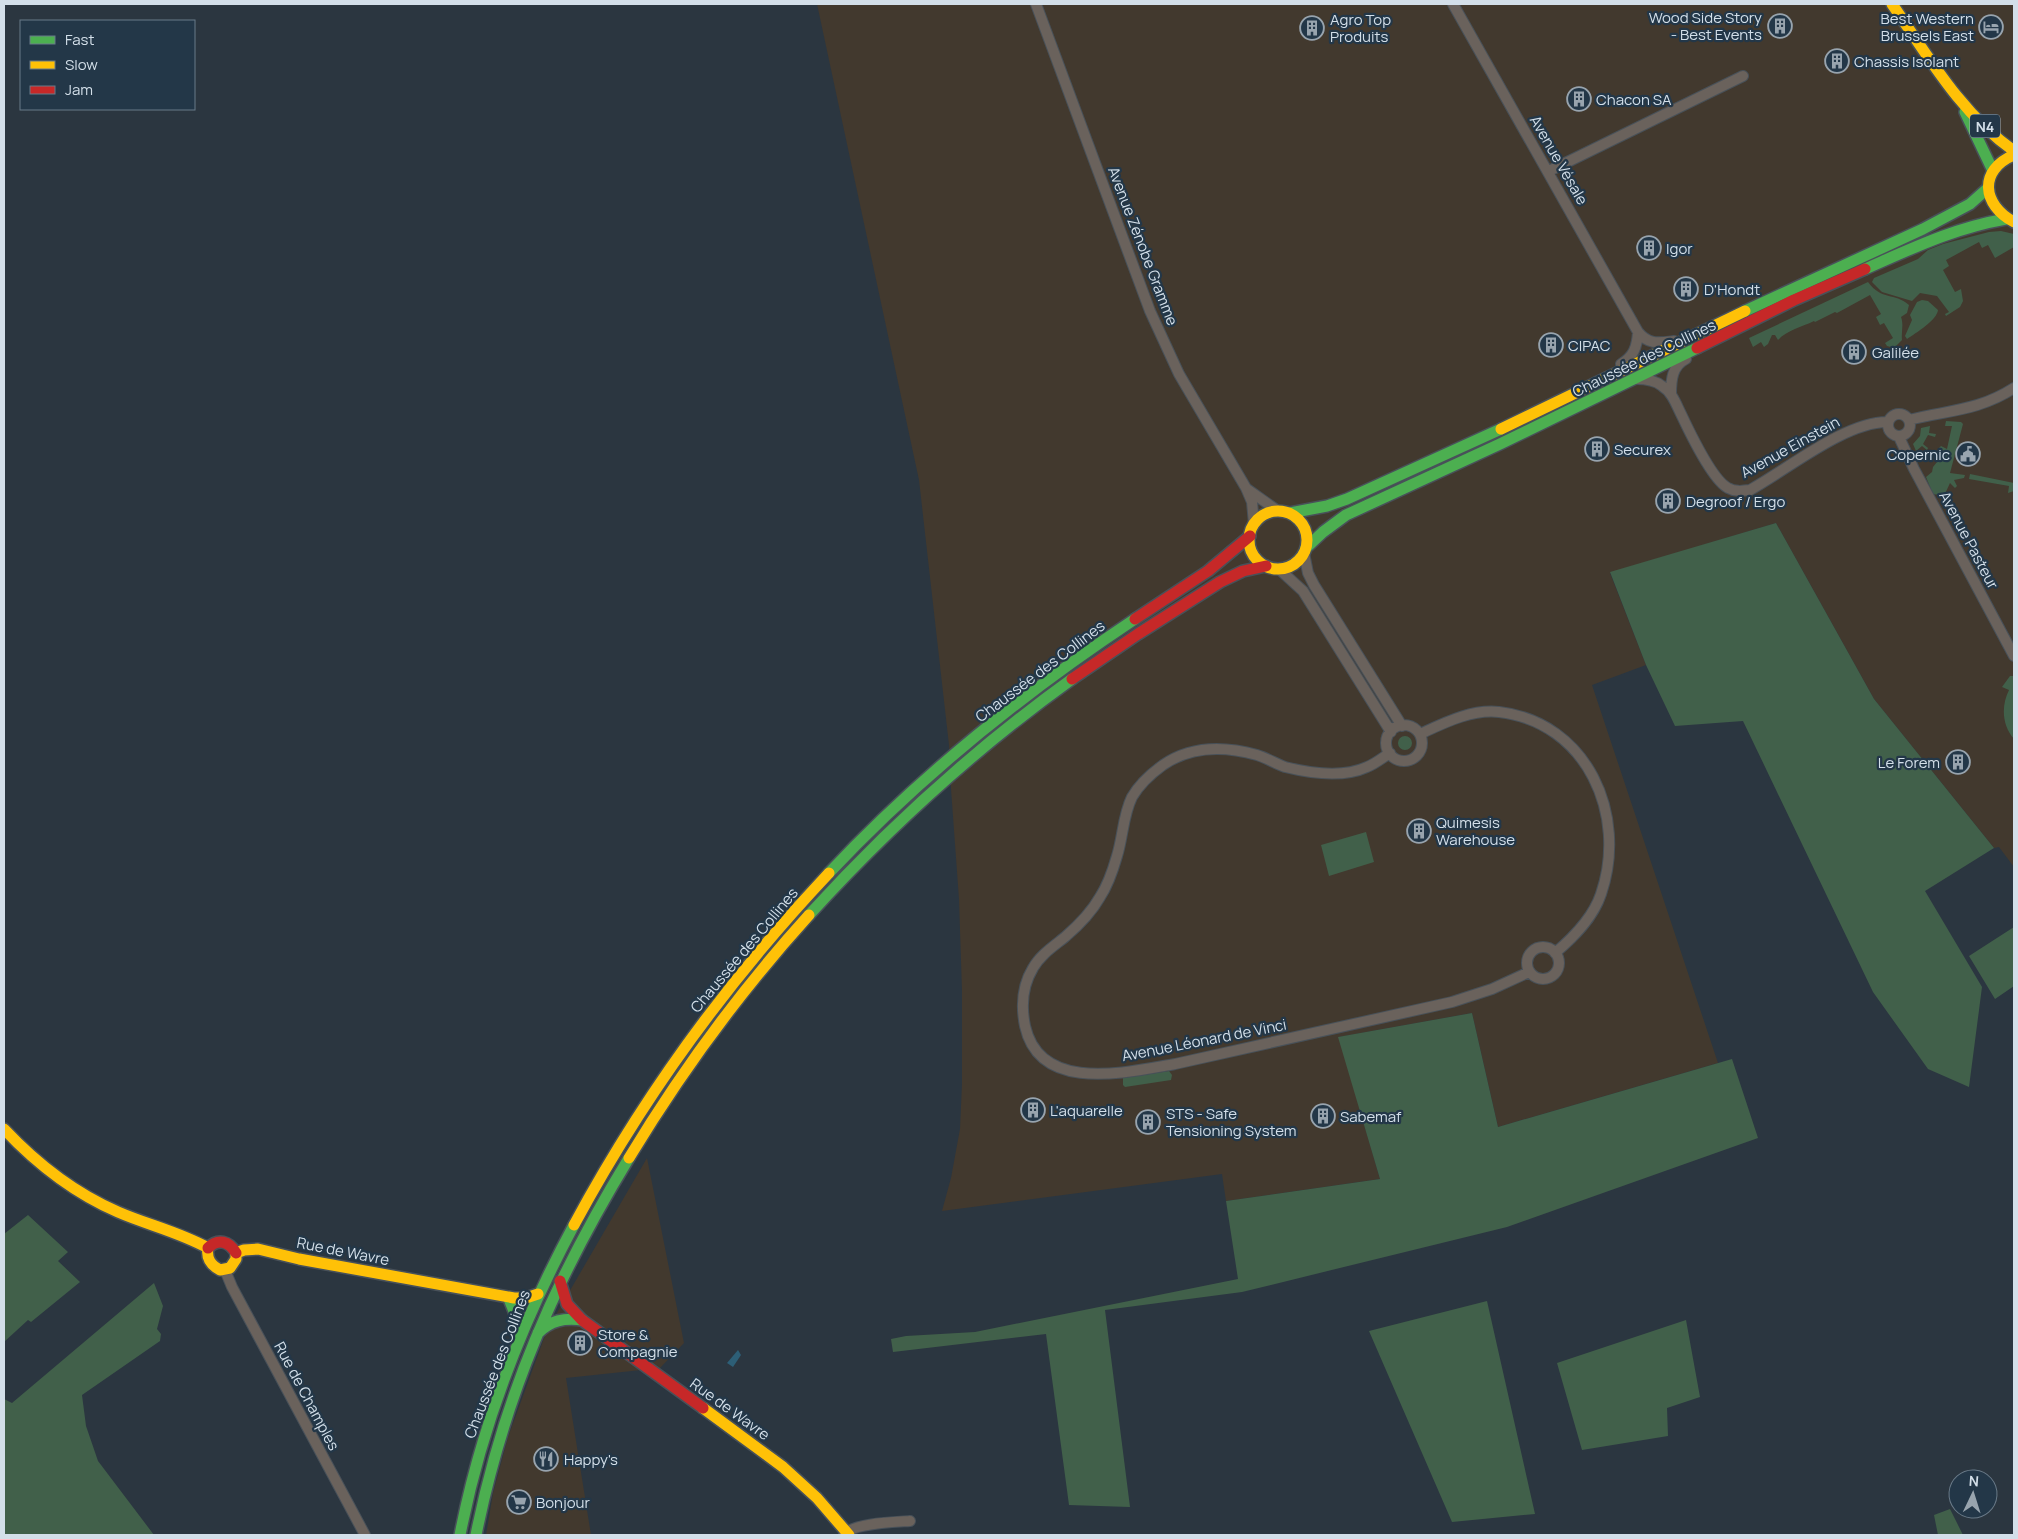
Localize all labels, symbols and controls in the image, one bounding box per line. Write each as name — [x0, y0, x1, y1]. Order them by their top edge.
place label: Wood Side Story - Best Events — [1649, 7, 1762, 45]
place label: Best Western Brussels East — [1881, 8, 1974, 46]
place label: Agro Top Produits — [1330, 9, 1391, 47]
building icon: Wood Side Story - Best Events — [1767, 13, 1793, 39]
hotel icon: Best Western Brussels East — [1978, 14, 2004, 40]
building icon: Agro Top Produits — [1299, 15, 1325, 41]
legend — [20, 20, 195, 110]
text: Fast — [65, 29, 94, 50]
building icon: Chassis Isolant — [1824, 48, 1850, 74]
place label: Chassis Isolant — [1854, 51, 1959, 72]
text: Slow — [65, 54, 98, 75]
text: Jam — [65, 79, 93, 100]
building icon: Chacon SA — [1566, 86, 1592, 112]
place label: Chacon SA — [1596, 89, 1672, 110]
street label: Avenue Vésale — [1525, 111, 1593, 209]
road number: N4 — [1970, 114, 2000, 138]
street label: Avenue Zénobe Gramme — [1103, 164, 1183, 329]
building icon: Igor — [1636, 235, 1662, 261]
place label: Igor — [1666, 238, 1693, 259]
building icon: D'Hondt — [1673, 276, 1699, 302]
place label: D'Hondt — [1704, 279, 1760, 300]
street label: Chaussée des Collines — [1569, 314, 1719, 402]
building icon: CIPAC — [1538, 332, 1564, 358]
place label: CIPAC — [1568, 335, 1611, 356]
building icon: Galilée — [1841, 339, 1867, 365]
place label: Galilée — [1872, 342, 1919, 363]
street label: Avenue Einstein — [1737, 411, 1843, 483]
building icon: Securex — [1584, 436, 1610, 462]
place label: Securex — [1614, 439, 1671, 460]
public building icon: Copernic — [1955, 441, 1981, 467]
place label: Copernic — [1887, 444, 1950, 465]
street label: Avenue Pasteur — [1934, 487, 2004, 593]
building icon: Degroof / Ergo — [1655, 488, 1681, 514]
place label: Degroof / Ergo — [1686, 491, 1785, 512]
street label: Chaussée des Collines — [971, 615, 1109, 727]
building icon: Le Forem — [1945, 749, 1971, 775]
place label: Le Forem — [1878, 752, 1940, 773]
place label: Quimesis Warehouse — [1436, 812, 1515, 850]
building icon: Quimesis Warehouse — [1406, 818, 1432, 844]
street label: Chaussée des Collines — [685, 883, 803, 1017]
street label: Avenue Léonard de Vinci — [1120, 1014, 1288, 1066]
building icon: L'aquarelle — [1020, 1097, 1046, 1123]
place label: L'aquarelle — [1050, 1100, 1123, 1121]
place label: STS - Safe Tensioning System — [1166, 1103, 1297, 1141]
building icon: Sabemaf — [1310, 1103, 1336, 1129]
place label: Sabemaf — [1340, 1106, 1402, 1127]
building icon: STS - Safe Tensioning System — [1135, 1109, 1161, 1135]
street label: Rue de Wavre — [295, 1232, 391, 1270]
street label: Chaussée des Collines — [459, 1287, 535, 1441]
place label: Store & Compagnie — [598, 1324, 678, 1362]
building icon: Store & Compagnie — [567, 1330, 593, 1356]
street label: Rue de Champles — [269, 1338, 345, 1454]
street label: Rue de Wavre — [686, 1373, 774, 1445]
restaurant icon: Happy's — [533, 1446, 559, 1472]
place label: Happy's — [564, 1449, 618, 1470]
north arrow — [1948, 1469, 1998, 1519]
text: N — [1968, 1471, 1980, 1490]
supermarket icon: Bonjour — [506, 1489, 532, 1515]
place label: Bonjour — [536, 1492, 591, 1513]

